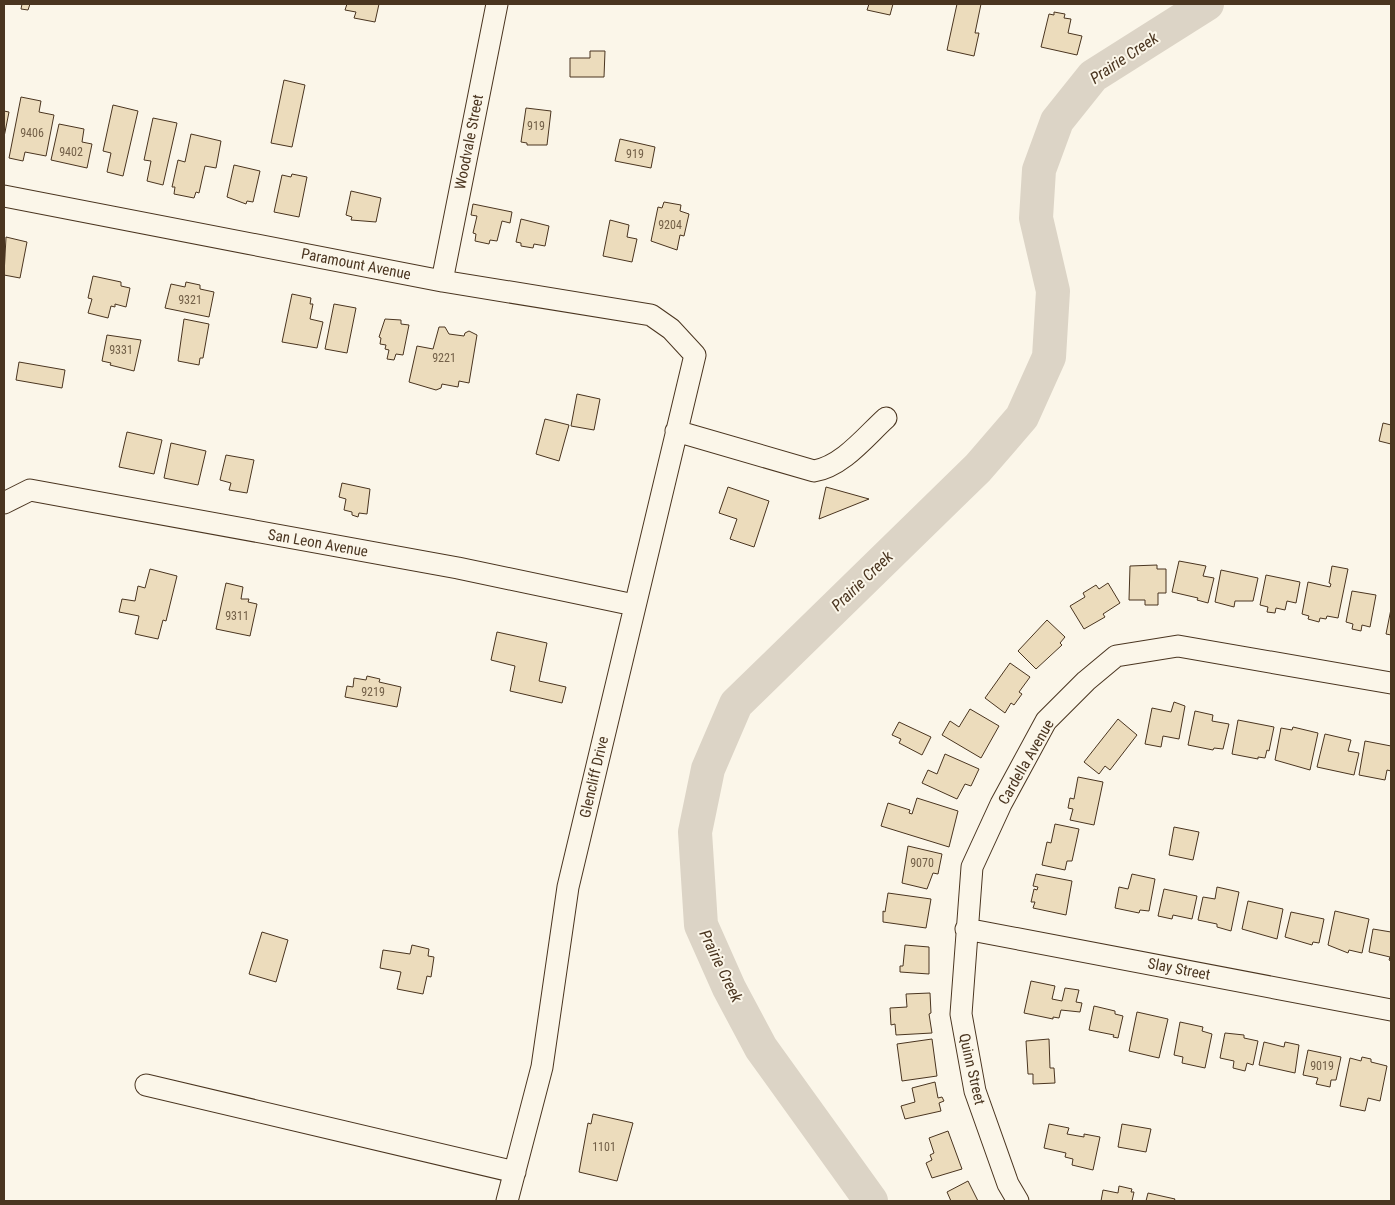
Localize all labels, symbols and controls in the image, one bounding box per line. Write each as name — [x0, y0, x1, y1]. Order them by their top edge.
water label: Prairie Creek — [1086, 28, 1163, 88]
street label: Woodvale Street — [451, 93, 487, 191]
house number: 919 — [527, 119, 545, 133]
house number: 9406 — [20, 126, 44, 140]
house number: 9402 — [59, 145, 83, 159]
house number: 919 — [626, 147, 644, 161]
house number: 9204 — [658, 218, 682, 232]
street label: Paramount Avenue — [300, 245, 412, 283]
house number: 9321 — [178, 293, 202, 307]
house number: 9331 — [109, 343, 133, 357]
house number: 9221 — [432, 351, 456, 365]
street label: San Leon Avenue — [267, 525, 369, 561]
water label: Prairie Creek — [827, 546, 897, 615]
house number: 9311 — [225, 609, 249, 623]
house number: 9219 — [361, 685, 385, 699]
street label: Cardella Avenue — [994, 716, 1058, 808]
street label: Glencliff Drive — [576, 734, 612, 820]
house number: 9070 — [910, 856, 934, 870]
water label: Prairie Creek — [695, 927, 747, 1006]
street label: Slay Street — [1146, 954, 1212, 984]
street label: Quinn Street — [955, 1031, 989, 1107]
house number: 9019 — [1310, 1059, 1334, 1073]
house number: 1101 — [592, 1140, 616, 1154]

